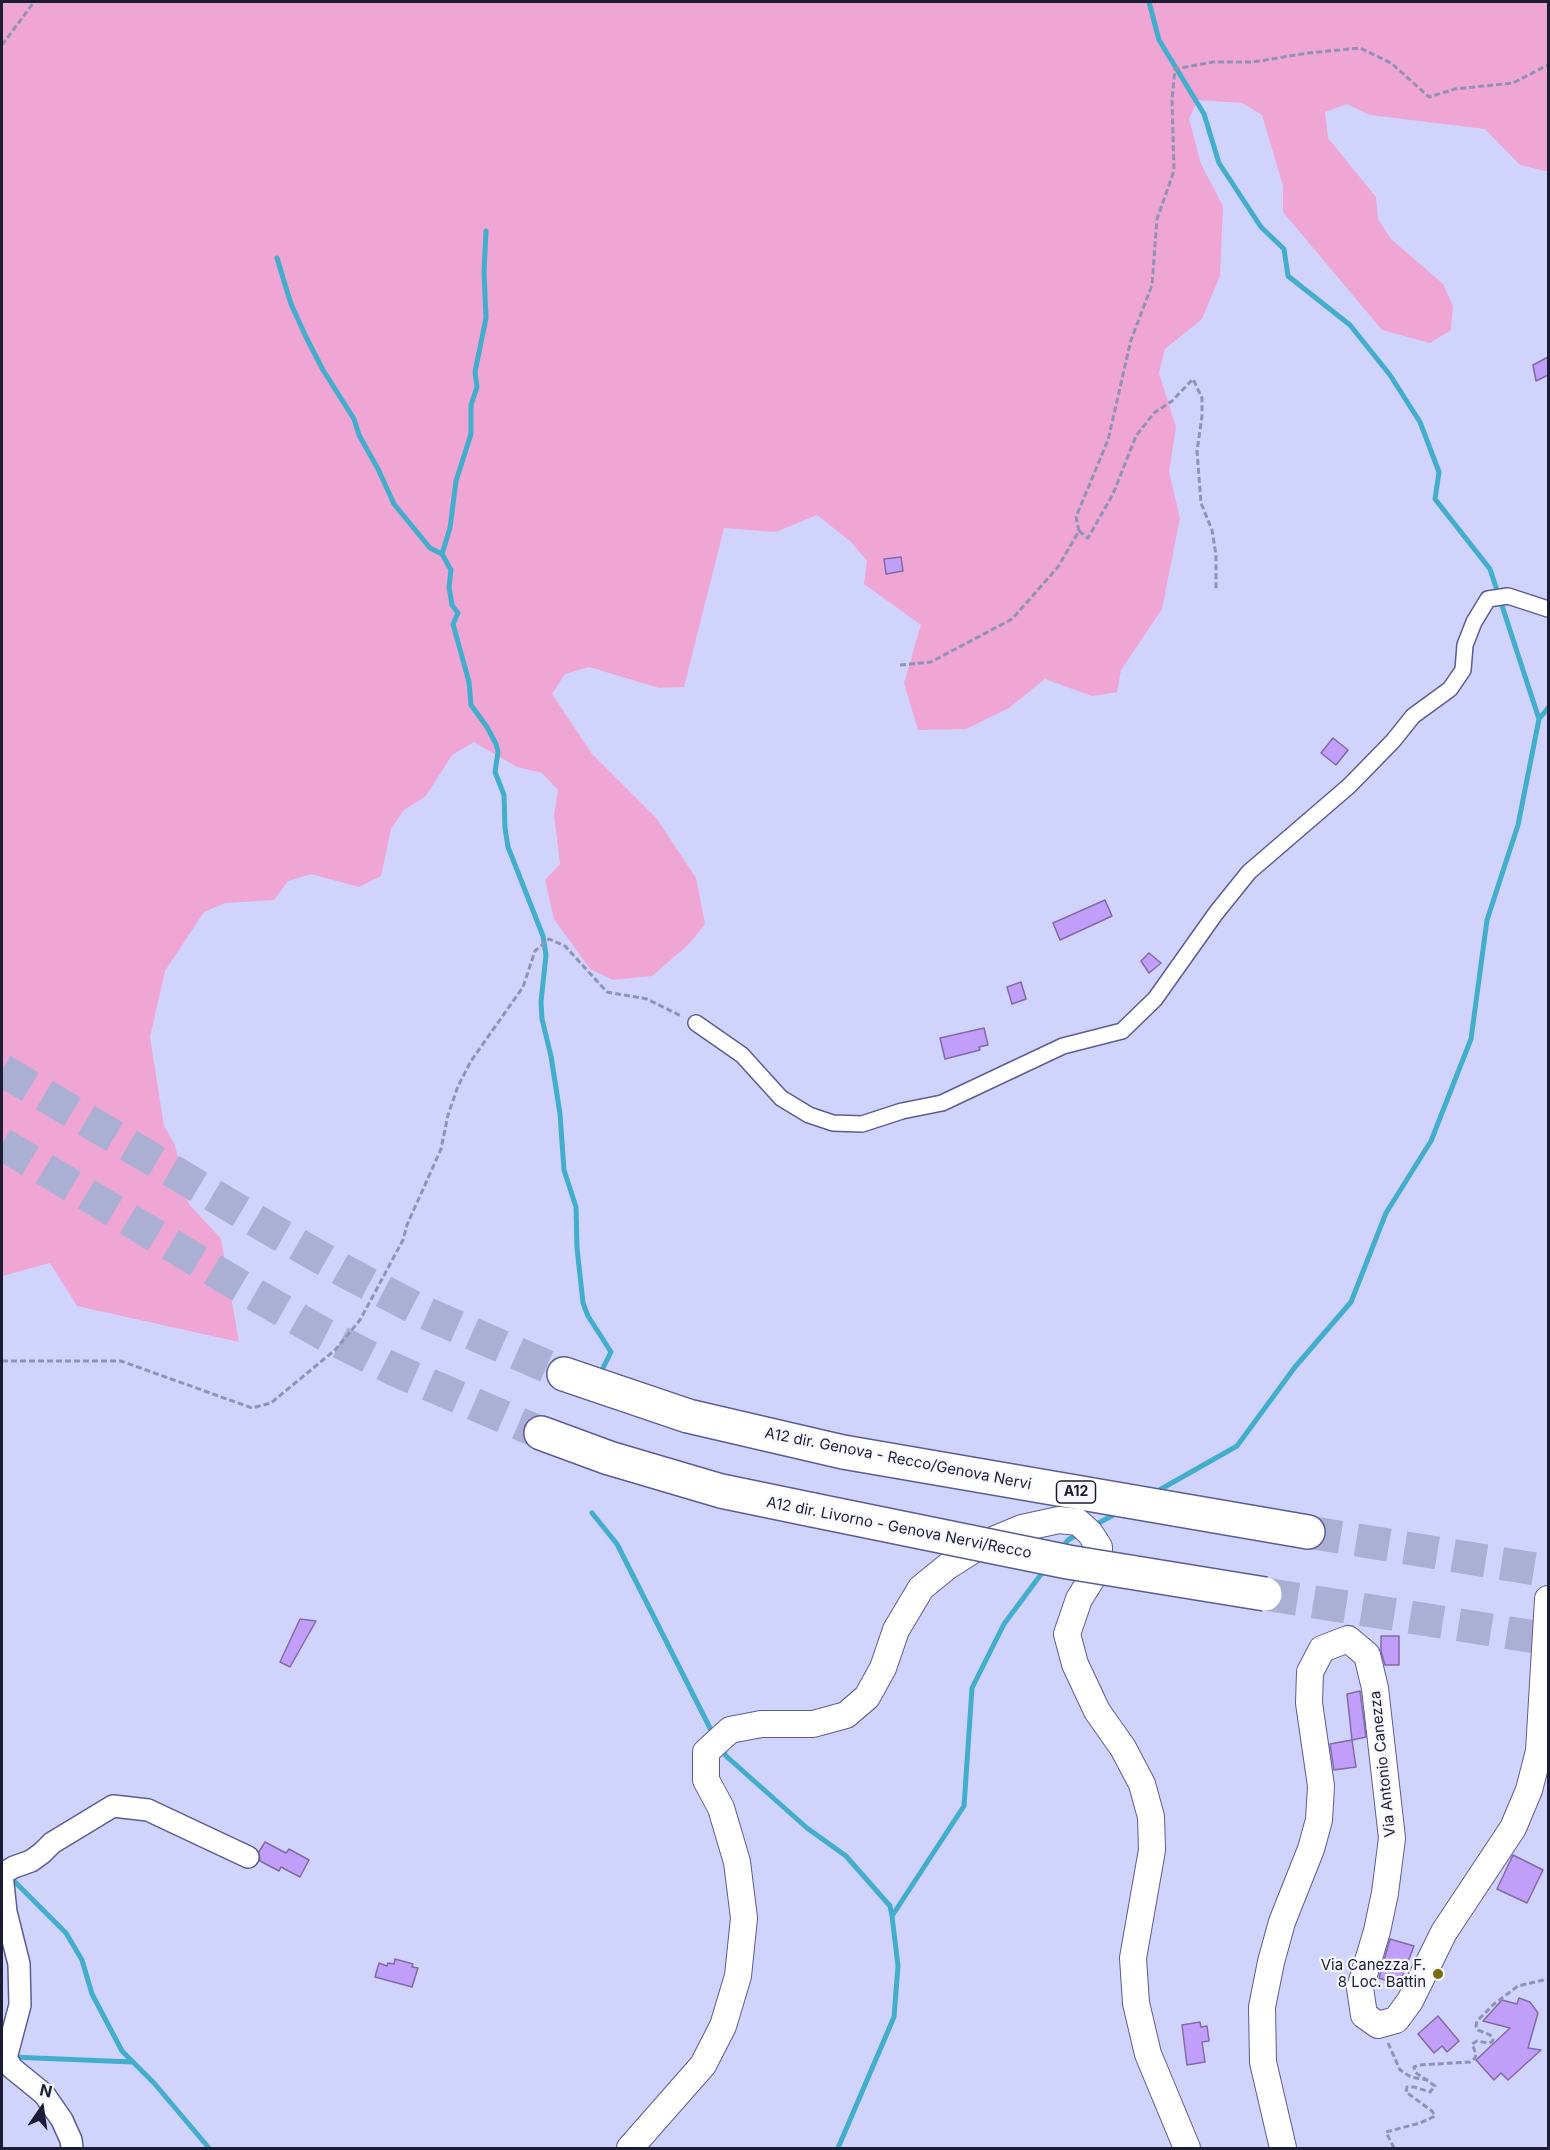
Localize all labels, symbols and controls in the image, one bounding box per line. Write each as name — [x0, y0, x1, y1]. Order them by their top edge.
street label: A12 dir. Genova - Recco/Genova Nervi — [763, 1424, 1033, 1494]
road number: A12 — [1056, 1481, 1096, 1503]
street label: A12 dir. Livorno - Genova Nervi/Recco — [765, 1493, 1033, 1563]
street label: Via Antonio Canezza — [1366, 1690, 1400, 1838]
place label: Via Canezza F. 8 Loc. Battin — [1321, 1956, 1426, 1991]
marker: Via Canezza F. 8 Loc. Battin — [1431, 1967, 1445, 1981]
north arrow — [12, 2078, 72, 2138]
text: N — [38, 2079, 54, 2102]

